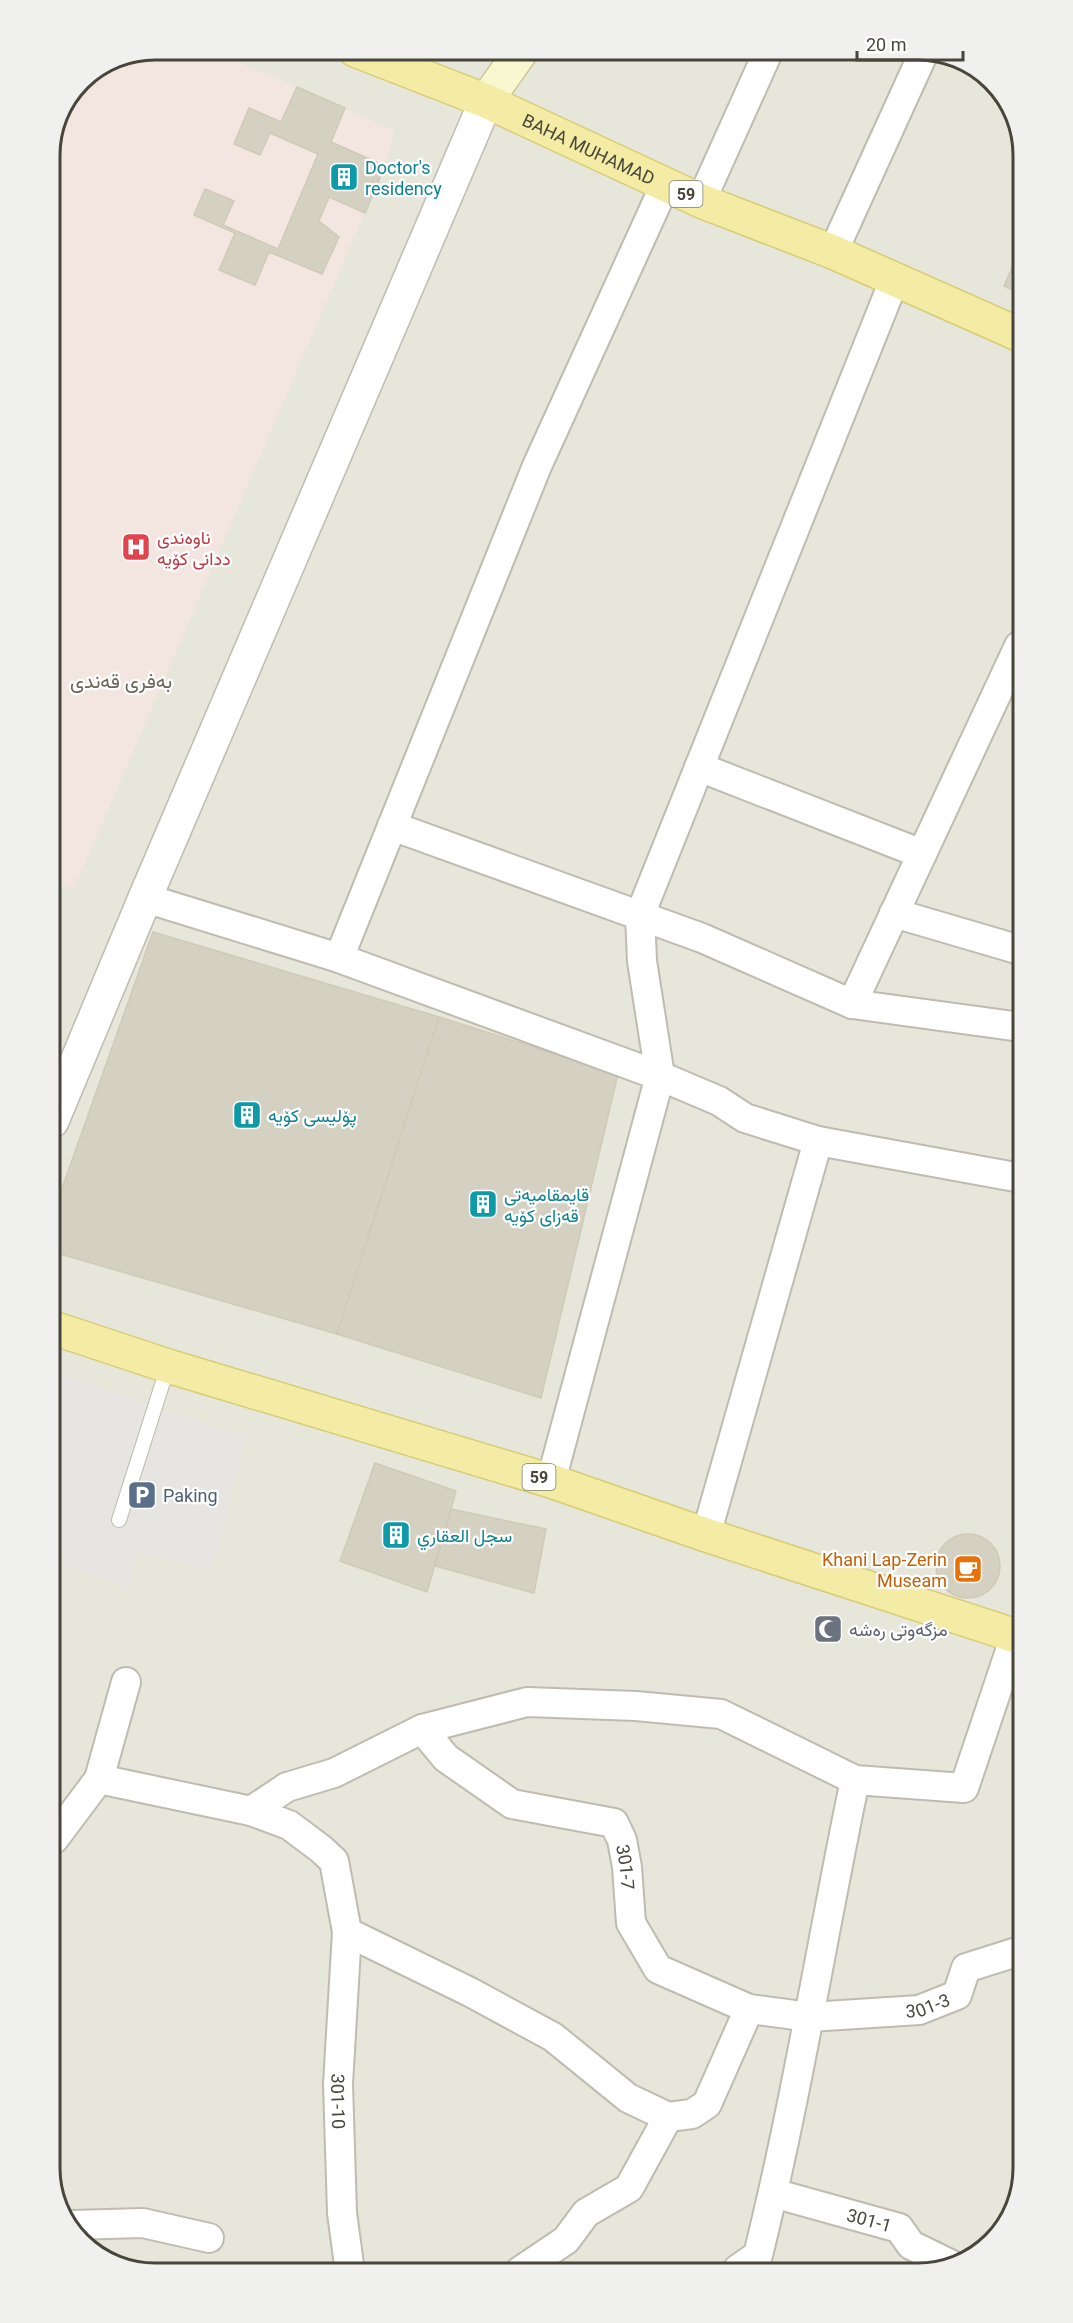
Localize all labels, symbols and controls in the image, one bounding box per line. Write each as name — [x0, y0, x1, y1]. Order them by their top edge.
scale bar — [857, 24, 964, 62]
text: 20 m — [866, 34, 906, 55]
street label: BAHA MUHAMAD — [519, 109, 658, 189]
place label: Doctor's residency — [365, 157, 442, 199]
building icon: Doctor's residency — [328, 161, 360, 193]
road number: 59 — [670, 181, 702, 207]
place label: ناوەندی ددانی کۆیە — [157, 527, 231, 570]
hospital icon: ناوەندی ددانی کۆیە — [120, 531, 152, 563]
district label: بەفری قەندی — [70, 669, 172, 694]
building icon: پۆلیسی كۆیه‌ — [231, 1099, 263, 1131]
place label: پۆلیسی كۆیه‌ — [268, 1105, 357, 1128]
place label: قایمقامیه‌تی قه‌زای كۆیه‌ — [504, 1184, 589, 1227]
building icon: قایمقامیه‌تی قه‌زای كۆیه‌ — [467, 1188, 499, 1220]
road number: 59 — [522, 1464, 556, 1490]
parking icon: Paking — [126, 1479, 158, 1511]
place label: Paking — [163, 1485, 218, 1506]
building icon: سجل العقاري — [380, 1519, 412, 1551]
place label: سجل العقاري — [417, 1525, 512, 1551]
place label: Khani Lap-Zerin Museam — [822, 1549, 947, 1591]
cafe icon: Khani Lap-Zerin Museam — [952, 1553, 984, 1585]
mosque icon: مزگەوتی رەشە — [812, 1613, 844, 1645]
place label: مزگەوتی رەشە — [849, 1619, 948, 1641]
street label: 301-7 — [613, 1843, 639, 1890]
street label: 301-3 — [905, 1988, 953, 2021]
street label: 301-10 — [327, 2073, 350, 2129]
street label: 301-1 — [845, 2204, 894, 2236]

